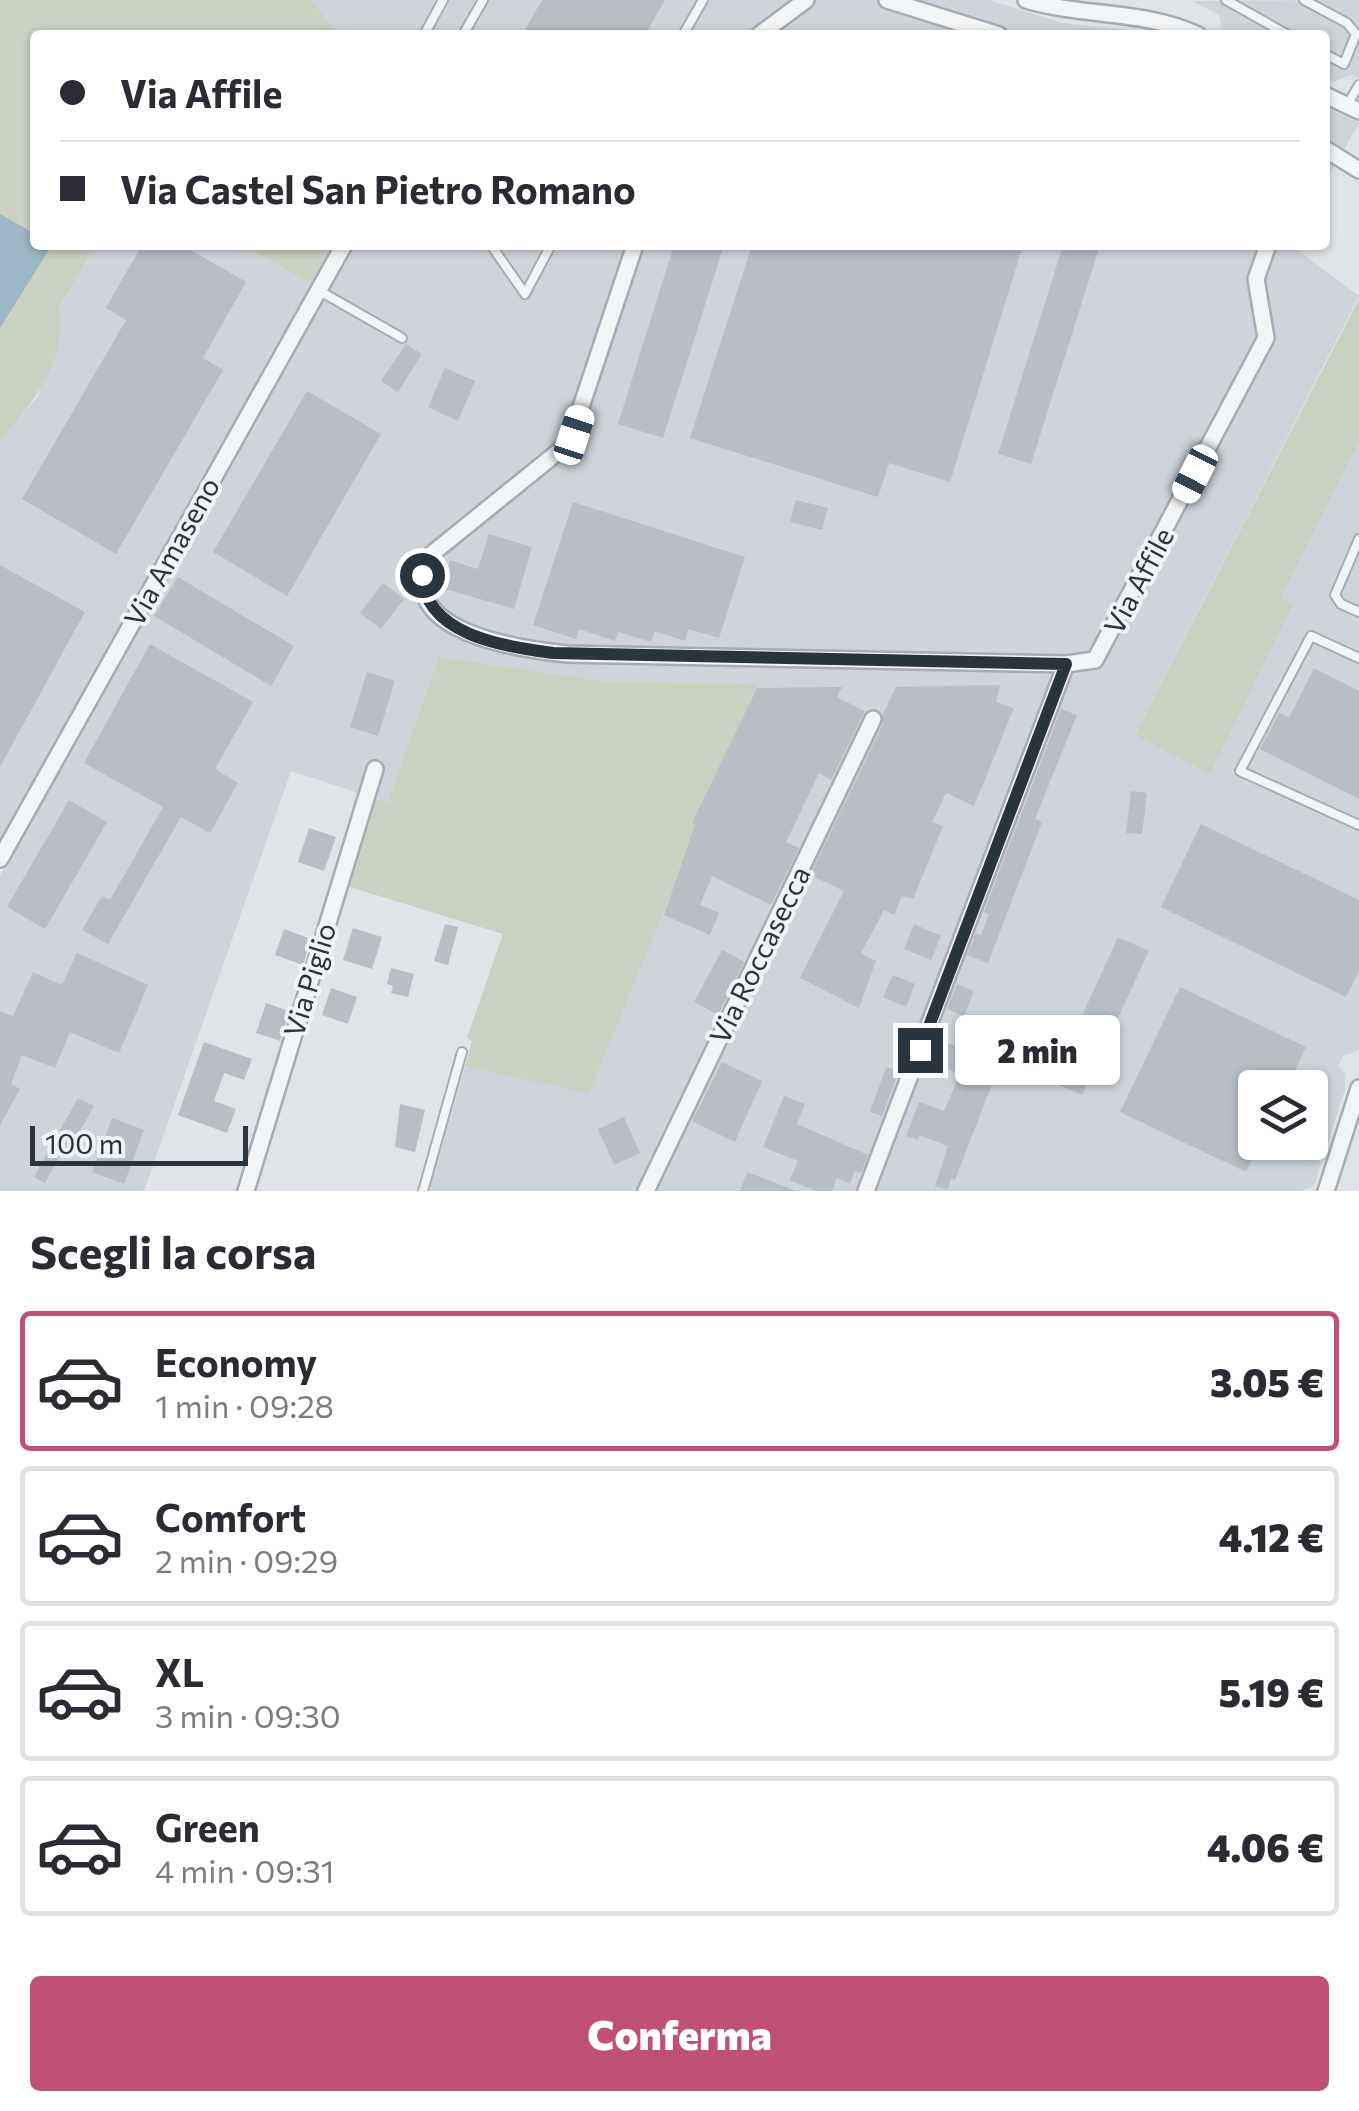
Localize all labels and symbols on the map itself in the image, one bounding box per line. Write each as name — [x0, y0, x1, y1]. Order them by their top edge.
car — [550, 402, 598, 468]
car — [1168, 440, 1222, 508]
street label: Via Amaseno — [116, 471, 226, 632]
street label: Via Affile — [1096, 521, 1180, 640]
route start — [400, 553, 445, 598]
street label: Via Roccasecca — [701, 860, 817, 1049]
street label: Via Piglio — [276, 919, 342, 1041]
callout: 2 min — [955, 1015, 1120, 1085]
route end — [898, 1028, 943, 1073]
scale bar — [30, 1121, 248, 1166]

